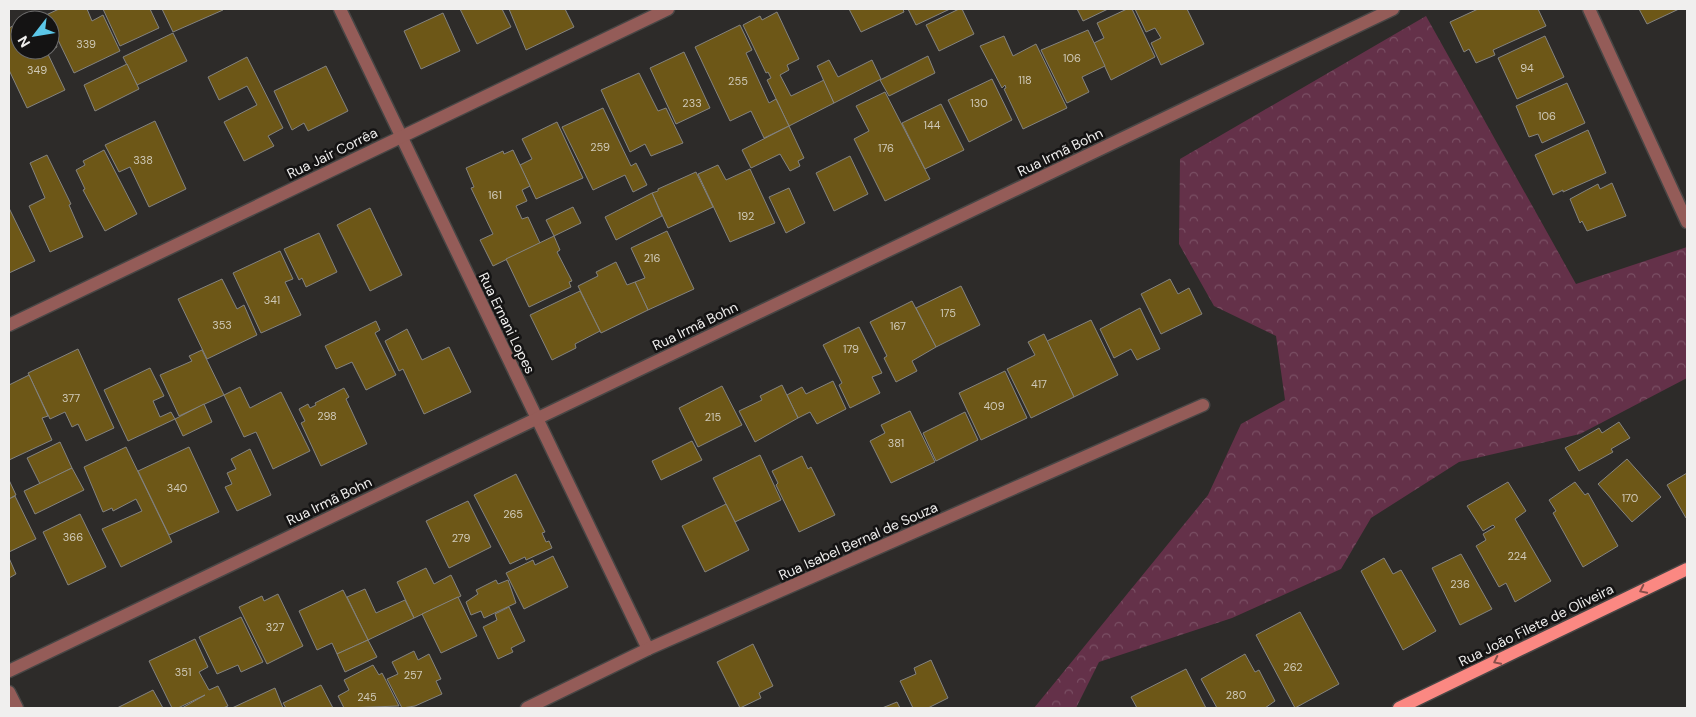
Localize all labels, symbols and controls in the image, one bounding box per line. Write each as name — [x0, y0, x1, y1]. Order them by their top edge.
north arrow — [10, 10, 60, 60]
text: N — [14, 33, 34, 51]
house number: 339 — [76, 37, 96, 51]
house number: 106 — [1063, 51, 1081, 65]
house number: 94 — [1520, 61, 1534, 75]
house number: 349 — [27, 63, 47, 77]
house number: 118 — [1018, 73, 1032, 87]
house number: 255 — [728, 74, 748, 88]
house number: 233 — [682, 96, 702, 110]
house number: 130 — [970, 96, 988, 110]
house number: 106 — [1538, 109, 1556, 123]
house number: 144 — [924, 118, 941, 132]
street label: Rua Jair Corrêa — [284, 123, 380, 183]
street label: Rua Irmã Bohn — [1014, 124, 1106, 180]
house number: 259 — [590, 140, 610, 154]
house number: 176 — [878, 141, 894, 155]
house number: 338 — [133, 153, 153, 167]
house number: 161 — [488, 188, 502, 202]
house number: 192 — [738, 209, 754, 223]
house number: 216 — [644, 251, 660, 265]
street label: Rua Ernani Lopes — [475, 269, 539, 377]
house number: 341 — [264, 293, 280, 307]
street label: Rua Irmã Bohn — [649, 298, 741, 354]
house number: 175 — [940, 306, 956, 320]
house number: 353 — [212, 318, 232, 332]
house number: 167 — [890, 319, 906, 333]
house number: 179 — [843, 342, 859, 356]
house number: 417 — [1031, 377, 1047, 391]
house number: 377 — [62, 391, 80, 405]
house number: 409 — [983, 399, 1005, 413]
house number: 298 — [317, 409, 337, 423]
house number: 215 — [705, 410, 722, 424]
house number: 381 — [888, 436, 904, 450]
street label: Rua Irmã Bohn — [283, 473, 375, 529]
house number: 340 — [167, 481, 187, 495]
house number: 170 — [1622, 491, 1638, 505]
street label: Rua Isabel Bernal de Souza — [776, 498, 940, 584]
house number: 265 — [503, 507, 523, 521]
house number: 366 — [63, 530, 83, 544]
house number: 279 — [452, 531, 470, 545]
house number: 224 — [1507, 549, 1527, 563]
house number: 236 — [1450, 577, 1470, 591]
street label: Rua João Filete de Oliveira — [1456, 580, 1616, 670]
one-way arrow — [1639, 584, 1648, 594]
house number: 327 — [266, 620, 284, 634]
one-way arrow — [1493, 655, 1502, 665]
house number: 262 — [1283, 660, 1303, 674]
house number: 351 — [175, 665, 191, 679]
house number: 257 — [404, 668, 422, 682]
house number: 280 — [1226, 688, 1246, 702]
house number: 245 — [357, 690, 377, 704]

